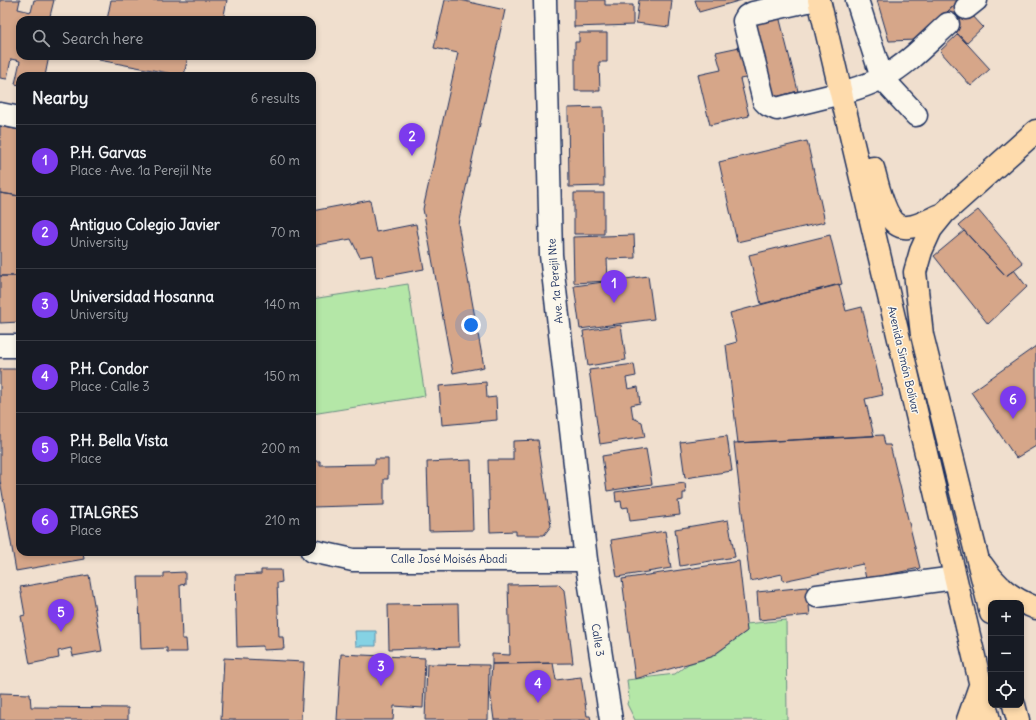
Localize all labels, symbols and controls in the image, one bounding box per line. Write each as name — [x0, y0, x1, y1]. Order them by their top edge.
search box — [16, 16, 316, 60]
icon: search — [30, 27, 52, 49]
text: Search here — [62, 29, 143, 48]
text: Nearby — [32, 87, 88, 109]
text: 6 results — [251, 90, 300, 107]
pin: 2 — [399, 123, 425, 156]
text: P.H. Garvas — [70, 143, 146, 162]
text: 1 — [42, 152, 48, 169]
text: 60 m — [269, 152, 300, 169]
text: Place · Ave. 1a Perejil Nte — [70, 162, 212, 179]
text: Antiguo Colegio Javier — [70, 215, 220, 234]
text: 2 — [41, 224, 49, 241]
text: 70 m — [271, 224, 300, 241]
text: University — [70, 234, 128, 251]
street label: Ave. 1a Perejil Nte — [544, 238, 566, 324]
pin: 1 — [601, 270, 627, 303]
text: Universidad Hosanna — [70, 287, 214, 306]
text: 3 — [41, 296, 49, 313]
text: 140 m — [264, 296, 300, 313]
street label: Avenida Simón Bolívar — [885, 305, 923, 416]
text: University — [70, 306, 128, 323]
your location — [461, 315, 481, 335]
text: P.H. Condor — [70, 359, 148, 378]
text: 4 — [41, 368, 49, 385]
text: 150 m — [264, 368, 300, 385]
text: Place · Calle 3 — [70, 378, 150, 395]
pin: 6 — [1000, 386, 1026, 419]
text: P.H. Bella Vista — [70, 431, 168, 450]
text: 5 — [41, 440, 49, 457]
text: 200 m — [261, 440, 300, 457]
text: Place — [70, 450, 101, 467]
text: ITALGRES — [70, 503, 138, 522]
text: 6 — [41, 512, 49, 529]
text: 210 m — [265, 512, 300, 529]
text: Place — [70, 522, 101, 539]
street label: Calle José Moisés Abadi — [391, 552, 507, 566]
pin: 5 — [48, 599, 74, 632]
map controls — [988, 600, 1024, 708]
button: + — [988, 600, 1024, 636]
street label: Calle 3 — [588, 623, 608, 657]
button: − — [988, 636, 1024, 672]
pin: 3 — [368, 653, 394, 686]
pin: 4 — [525, 670, 551, 703]
button: locate — [988, 672, 1024, 708]

